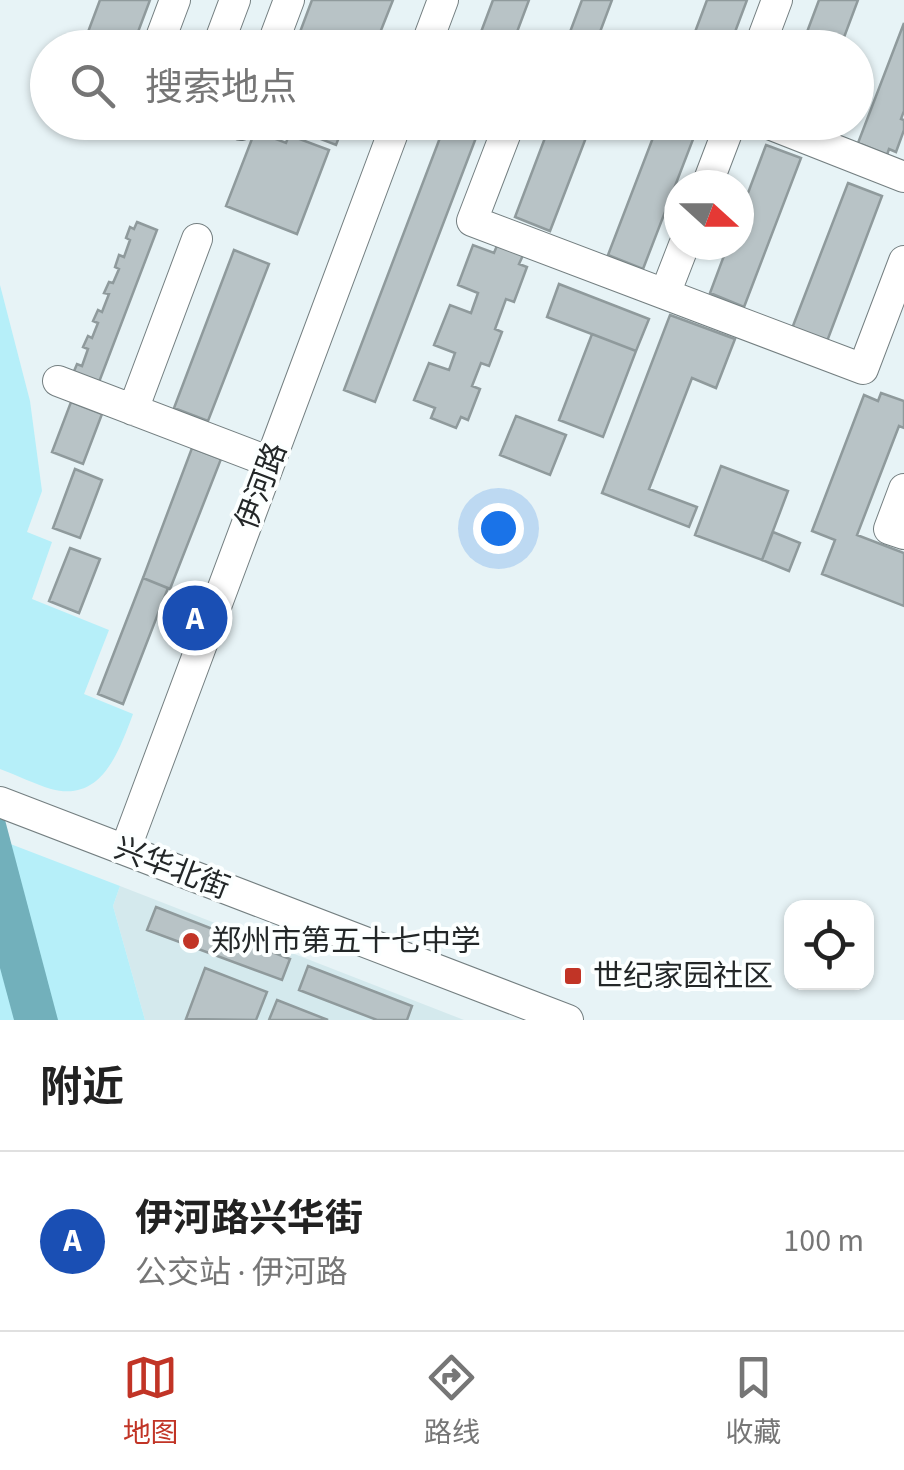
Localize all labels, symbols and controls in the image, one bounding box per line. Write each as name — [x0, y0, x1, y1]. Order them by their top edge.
search box — [30, 30, 874, 140]
icon: search — [65, 58, 120, 113]
text: 搜索地点 — [145, 61, 297, 115]
north arrow — [664, 170, 754, 260]
street label: 伊河路 — [225, 436, 298, 536]
your location — [473, 503, 524, 554]
pin: A — [162, 580, 228, 656]
street label: 兴华北街 — [108, 827, 236, 910]
map controls — [784, 900, 874, 990]
button: locate — [784, 900, 874, 990]
place label: 郑州市第五十七中学 — [211, 920, 481, 963]
marker: 郑州市第五十七中学 — [180, 930, 202, 952]
place label: 世纪家园社区 — [593, 955, 773, 998]
marker: 世纪家园社区 — [562, 965, 584, 987]
text: 附近 — [40, 1058, 124, 1118]
text: 伊河路兴华街 — [135, 1192, 363, 1246]
text: A — [63, 1218, 82, 1264]
text: 100 m — [783, 1218, 864, 1264]
text: 公交站 · 伊河路 — [135, 1250, 348, 1296]
tab: 地图 — [123, 1350, 179, 1453]
tab: 路线 — [424, 1350, 480, 1453]
tab: 收藏 — [725, 1350, 781, 1453]

